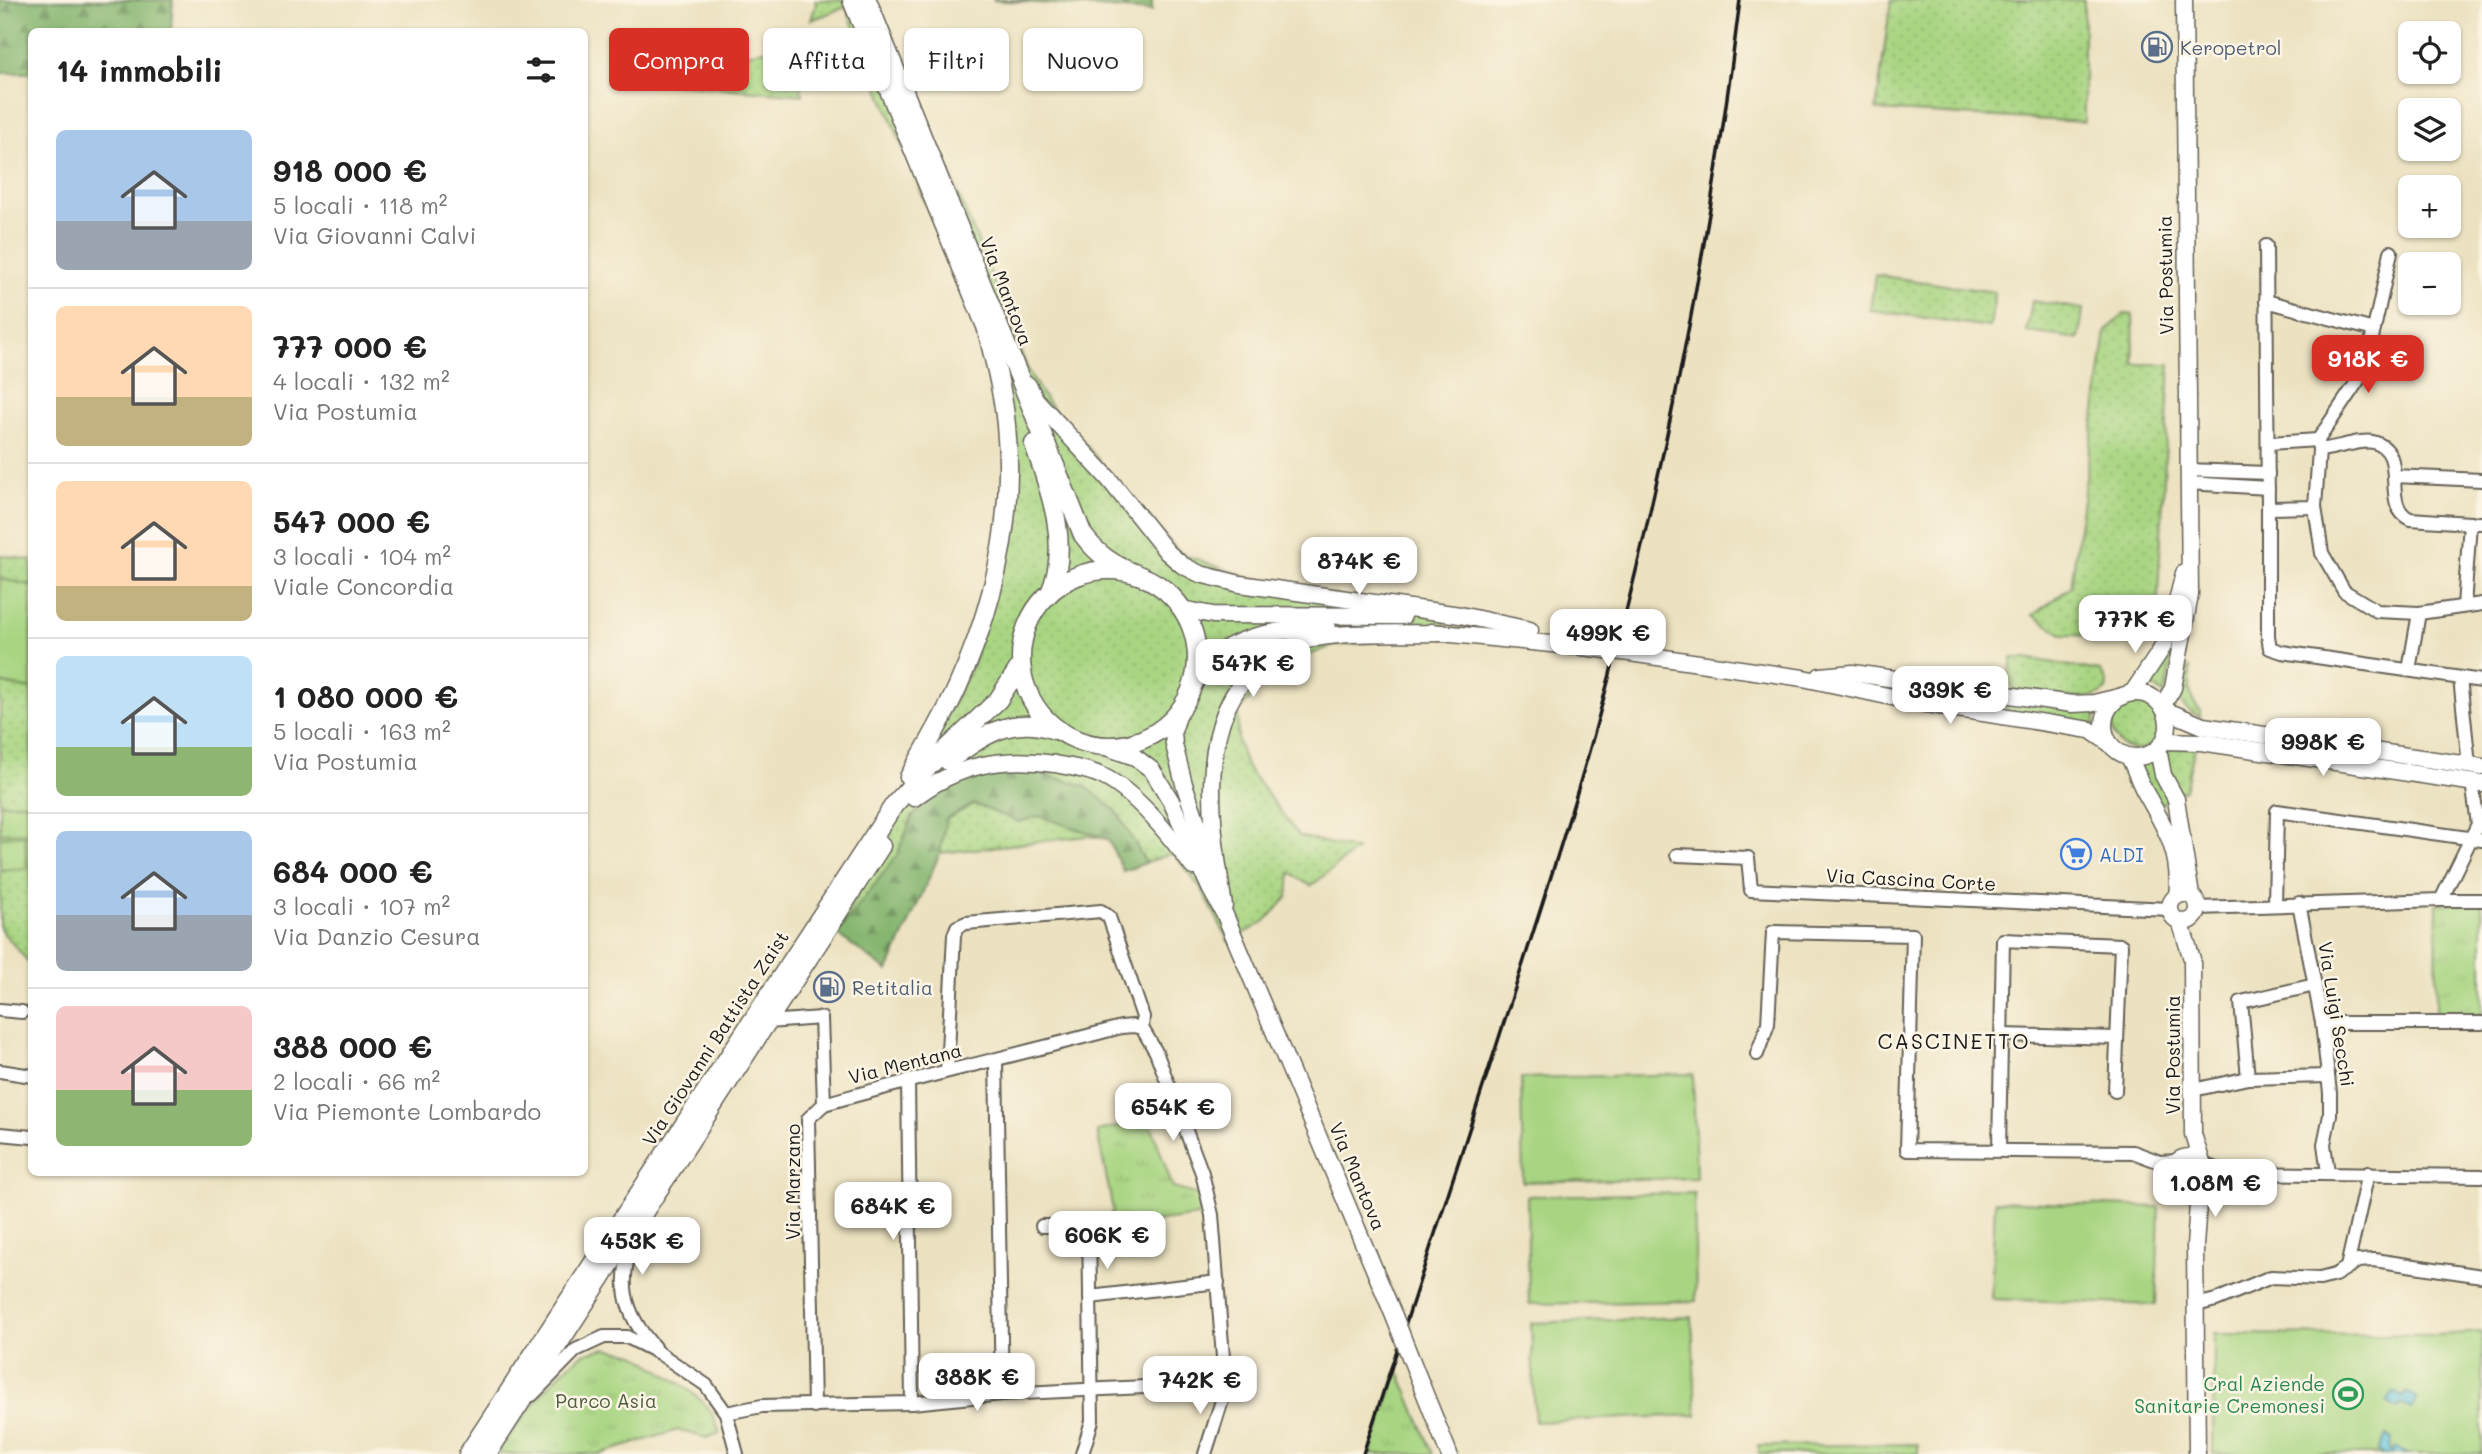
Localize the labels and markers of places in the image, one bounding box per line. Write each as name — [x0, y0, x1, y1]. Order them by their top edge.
fuel station icon: Keropetrol — [2140, 30, 2174, 64]
place label: Keropetrol — [2180, 35, 2282, 60]
pin: 918K € — [2311, 336, 2425, 395]
pin: 874K € — [1302, 538, 1416, 597]
pin: 777K € — [2078, 596, 2192, 655]
pin: 499K € — [1551, 610, 1665, 669]
pin: 547K € — [1196, 640, 1310, 699]
pin: 339K € — [1893, 666, 2007, 726]
pin: 998K € — [2266, 718, 2380, 778]
supermarket icon: ALDI — [2059, 837, 2093, 871]
place label: ALDI — [2099, 842, 2144, 867]
fuel station icon: Retitalia — [812, 970, 846, 1004]
place label: Retitalia — [852, 975, 933, 1000]
pin: 654K € — [1116, 1084, 1230, 1143]
pin: 1.08M € — [2150, 1160, 2280, 1219]
pin: 684K € — [836, 1182, 950, 1242]
pin: 606K € — [1050, 1212, 1164, 1271]
pin: 453K € — [585, 1218, 699, 1277]
pin: 388K € — [920, 1354, 1034, 1413]
pin: 742K € — [1143, 1356, 1257, 1416]
place label: Cral Aziende Sanitarie Cremonesi — [2134, 1371, 2325, 1418]
sports icon: Cral Aziende Sanitarie Cremonesi — [2331, 1377, 2365, 1411]

